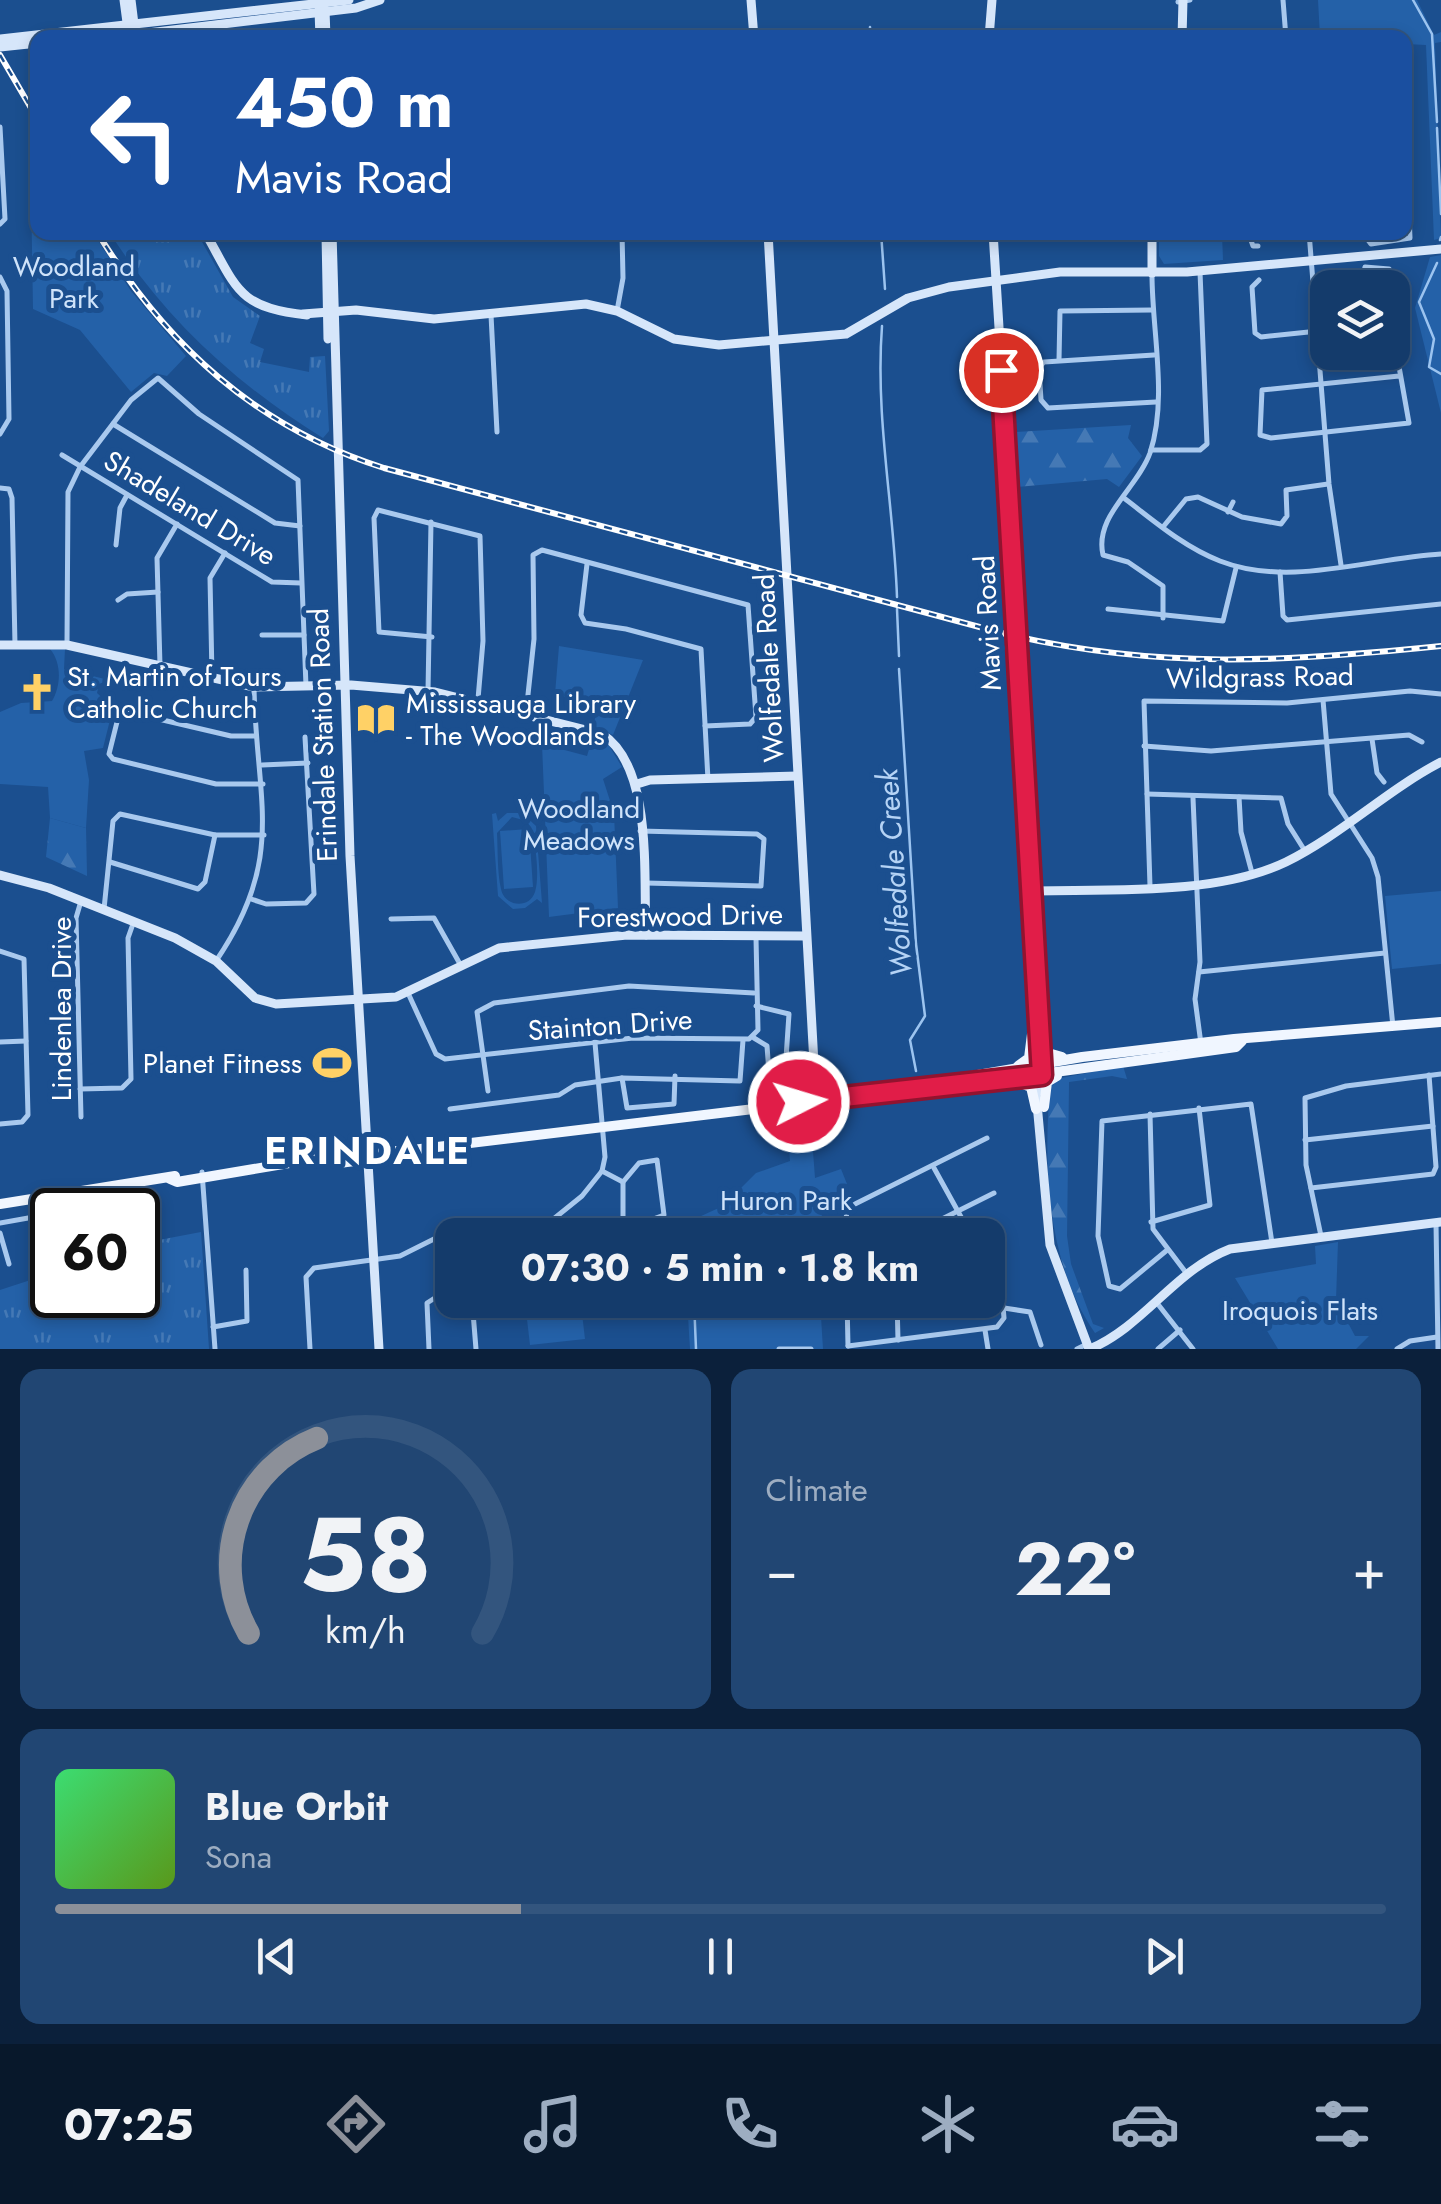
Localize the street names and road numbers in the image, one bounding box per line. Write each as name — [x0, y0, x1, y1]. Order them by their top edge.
street label: Shadeland Drive — [96, 440, 284, 576]
street label: Mavis Road — [964, 554, 1012, 692]
street label: Wolfedale Road — [744, 573, 794, 763]
street label: Erindale Station Road — [298, 607, 348, 863]
street label: Wildgrass Road — [1166, 655, 1354, 699]
street label: Forestwood Drive — [577, 894, 783, 938]
street label: Lindenlea Drive — [41, 917, 82, 1101]
street label: Stainton Drive — [526, 999, 694, 1051]

